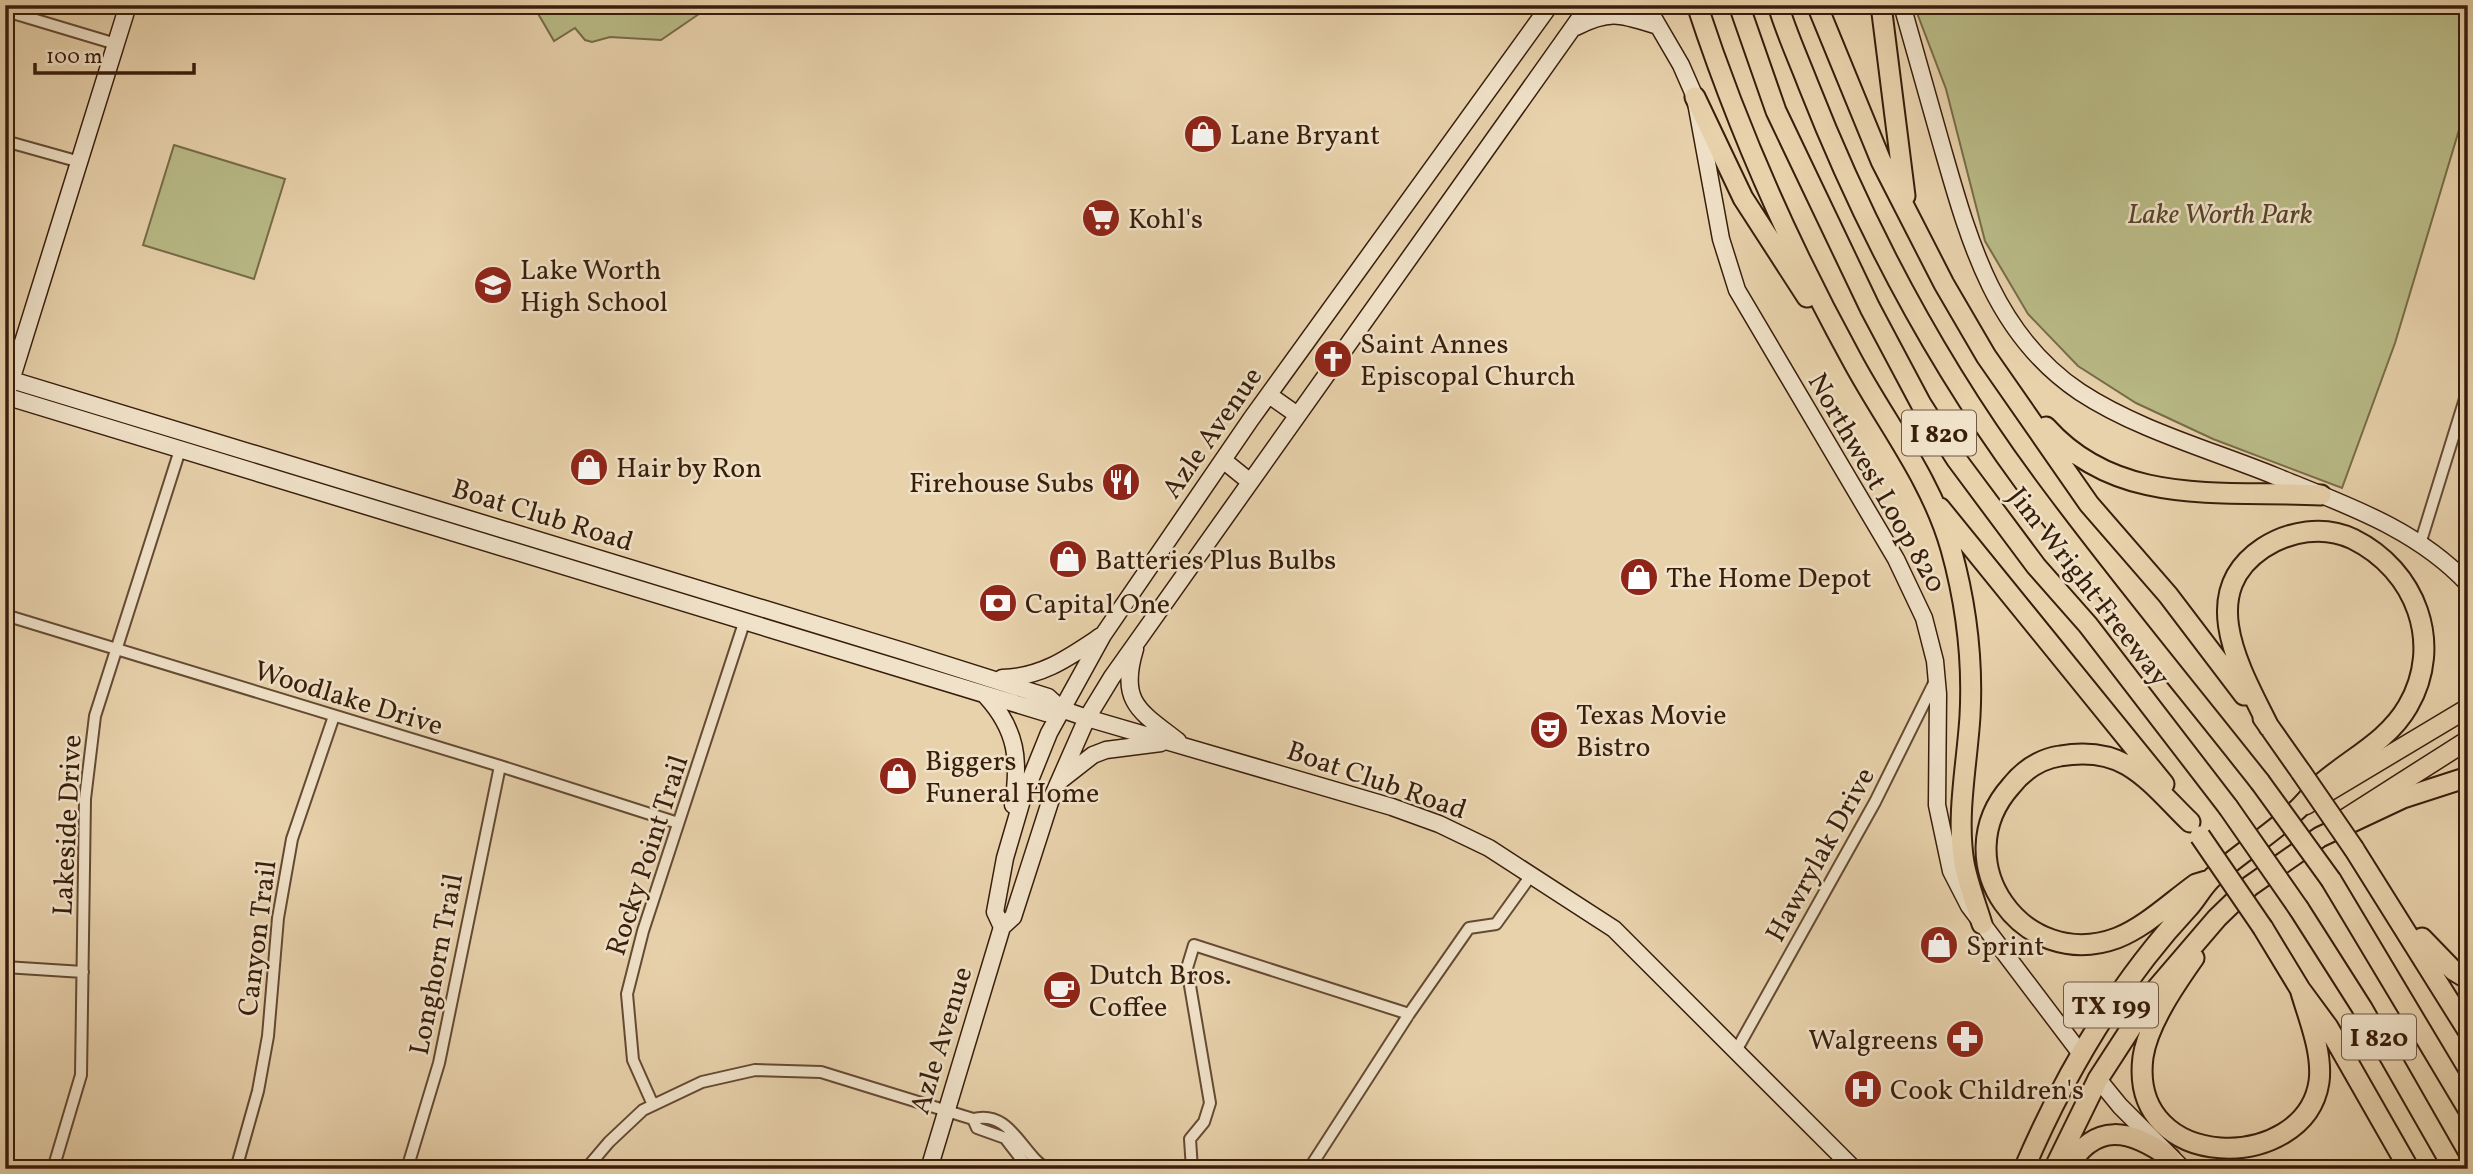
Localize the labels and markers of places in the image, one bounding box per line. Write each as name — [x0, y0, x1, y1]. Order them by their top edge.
shop icon: Lane Bryant — [1182, 113, 1224, 155]
place label: Lane Bryant — [1230, 117, 1380, 156]
supermarket icon: Kohl's — [1080, 197, 1122, 239]
place label: Kohl's — [1128, 201, 1203, 240]
place label: Lake Worth High School — [520, 252, 668, 323]
school or university icon: Lake Worth High School — [472, 264, 514, 306]
place label: Saint Annes Episcopal Church — [1360, 326, 1576, 397]
church icon: Saint Annes Episcopal Church — [1312, 338, 1354, 380]
shop icon: Hair by Ron — [568, 446, 610, 488]
place label: Hair by Ron — [616, 450, 762, 489]
restaurant icon: Firehouse Subs — [1100, 461, 1142, 503]
place label: Firehouse Subs — [909, 465, 1094, 504]
shop icon: Batteries Plus Bulbs — [1047, 538, 1089, 580]
place label: Batteries Plus Bulbs — [1095, 542, 1336, 581]
shop icon: The Home Depot — [1618, 556, 1660, 598]
place label: The Home Depot — [1666, 560, 1872, 599]
bank icon: Capital One — [977, 582, 1019, 624]
place label: Capital One — [1025, 586, 1170, 625]
place label: Texas Movie Bistro — [1576, 697, 1726, 768]
theatre icon: Texas Movie Bistro — [1528, 709, 1570, 751]
place label: Biggers Funeral Home — [925, 743, 1099, 814]
shop icon: Biggers Funeral Home — [877, 755, 919, 797]
shop icon: Sprint — [1918, 924, 1960, 966]
place label: Sprint — [1966, 928, 2044, 967]
place label: Dutch Bros. Coffee — [1089, 957, 1232, 1028]
cafe icon: Dutch Bros. Coffee — [1041, 969, 1083, 1011]
pharmacy icon: Walgreens — [1944, 1018, 1986, 1060]
place label: Walgreens — [1808, 1022, 1938, 1061]
hospital icon: Cook Children's — [1842, 1068, 1884, 1110]
place label: Cook Children's — [1890, 1072, 2084, 1111]

